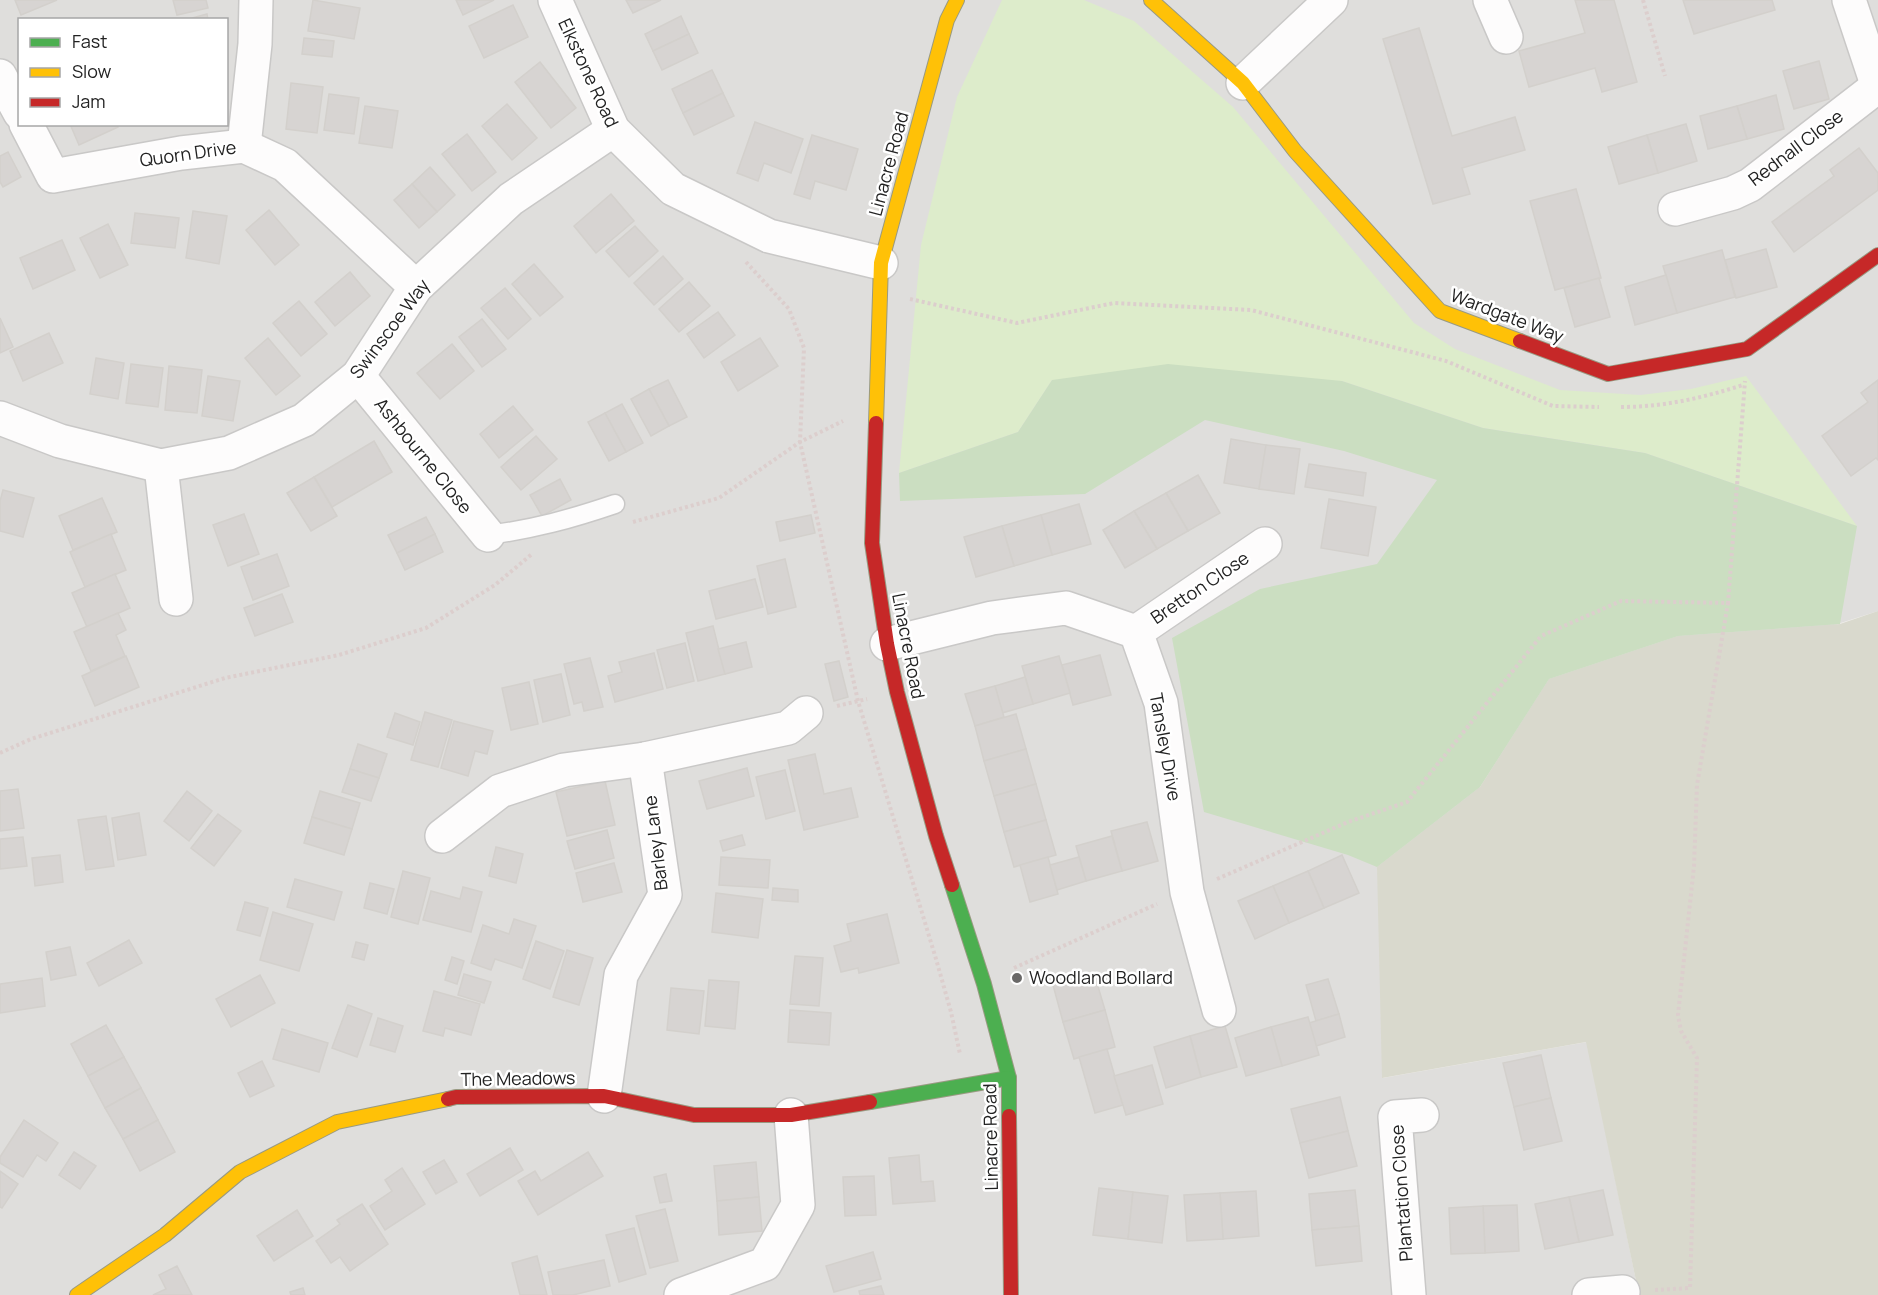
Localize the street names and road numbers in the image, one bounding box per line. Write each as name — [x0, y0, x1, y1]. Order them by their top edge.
street label: Elkstone Road — [553, 14, 625, 131]
street label: Rednall Close — [1743, 104, 1848, 191]
street label: Linacre Road — [863, 109, 913, 219]
street label: Quorn Drive — [138, 134, 238, 172]
street label: Swinscoe Way — [344, 273, 435, 383]
street label: Wardgate Way — [1447, 282, 1568, 348]
street label: Ashbourne Close — [370, 392, 478, 518]
street label: Bretton Close — [1146, 545, 1253, 629]
street label: Linacre Road — [887, 591, 931, 701]
street label: Tansley Drive — [1145, 691, 1187, 803]
street label: Barley Lane — [637, 794, 673, 892]
street label: The Meadows — [460, 1065, 576, 1091]
street label: Linacre Road — [977, 1083, 1003, 1191]
street label: Plantation Close — [1384, 1124, 1418, 1262]

